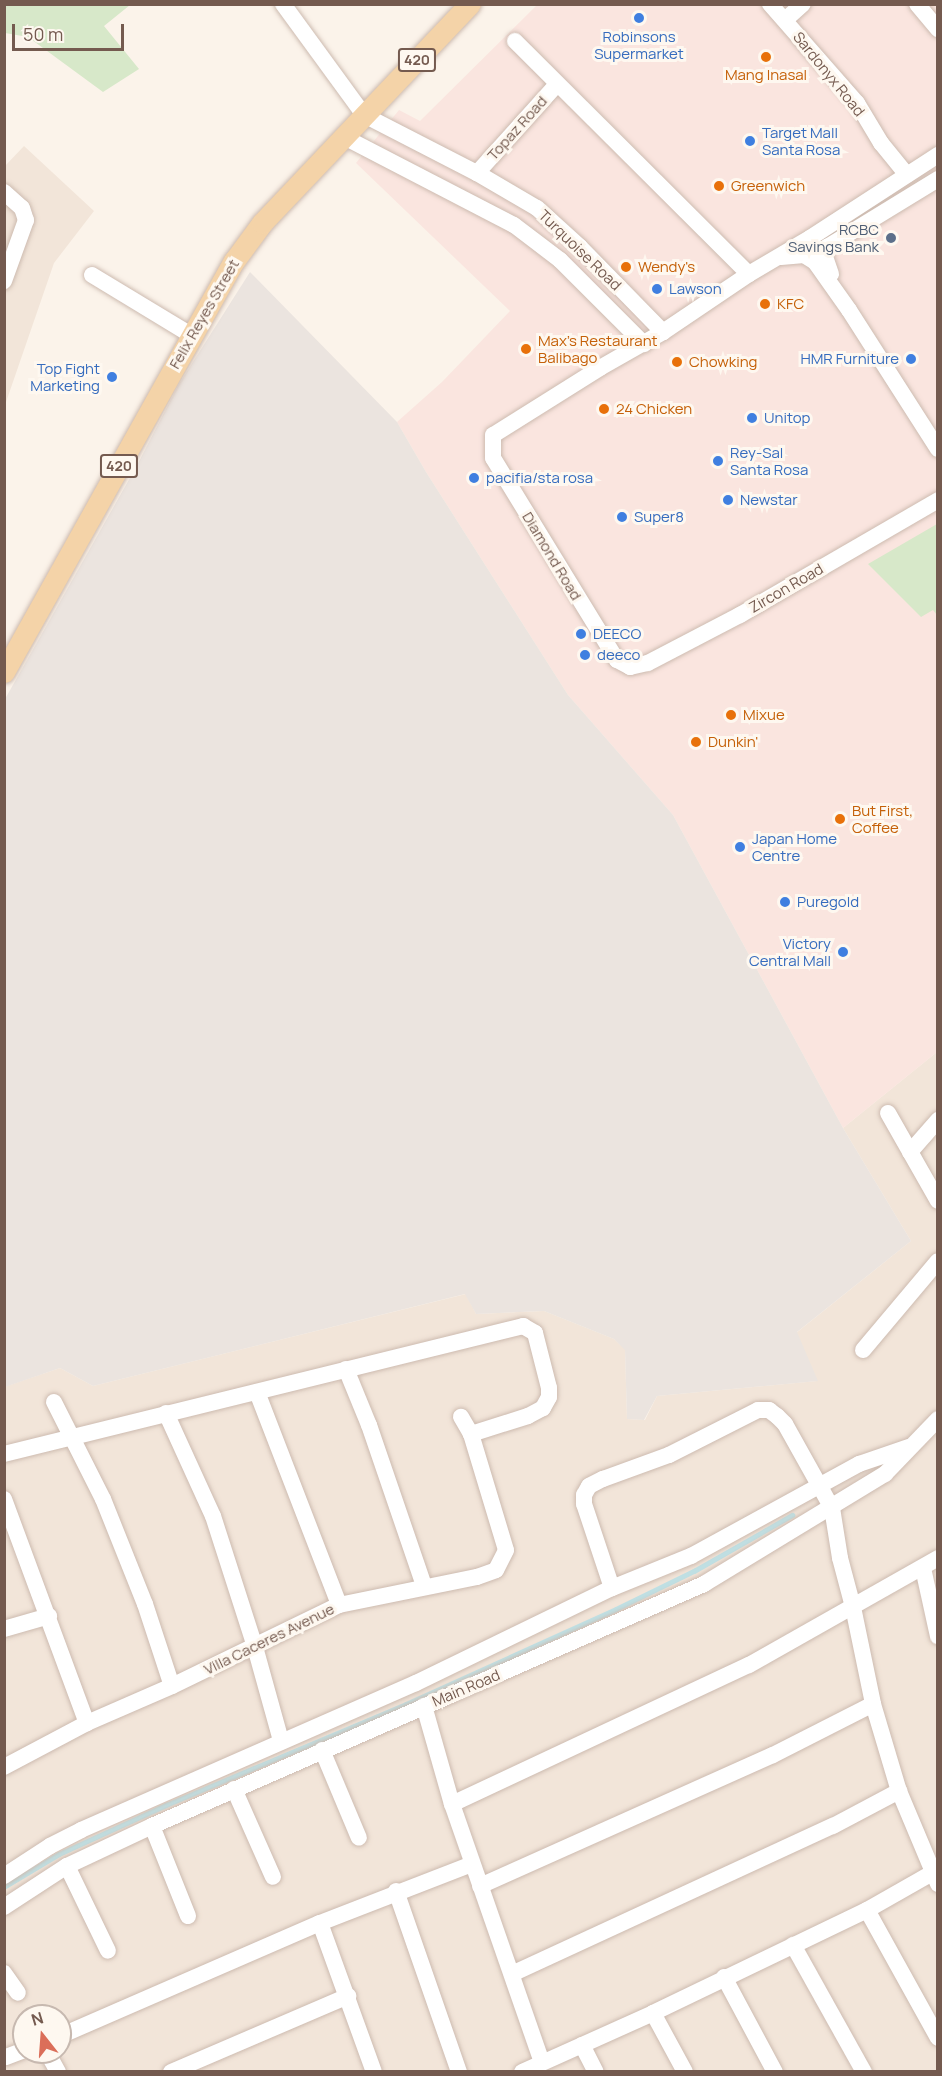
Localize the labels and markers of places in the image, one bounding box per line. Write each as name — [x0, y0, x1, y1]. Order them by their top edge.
marker: Robinsons Supermarket — [632, 11, 646, 25]
place label: Robinsons Supermarket — [594, 27, 684, 62]
marker: Mang Inasal — [759, 50, 773, 64]
place label: Mang Inasal — [725, 66, 807, 84]
place label: Target Mall Santa Rosa — [762, 123, 840, 158]
marker: Target Mall Santa Rosa — [743, 134, 757, 148]
place label: Greenwich — [731, 177, 805, 195]
marker: Greenwich — [712, 179, 726, 193]
place label: RCBC Savings Bank — [788, 220, 879, 255]
marker: RCBC Savings Bank — [884, 231, 898, 245]
place label: Wendy's — [638, 258, 695, 276]
marker: Wendy's — [619, 260, 633, 274]
place label: Lawson — [669, 280, 722, 298]
marker: Lawson — [650, 282, 664, 296]
place label: KFC — [777, 295, 804, 313]
marker: KFC — [758, 297, 772, 311]
place label: Max's Restaurant Balibago — [538, 331, 657, 366]
marker: Max's Restaurant Balibago — [519, 342, 533, 356]
place label: HMR Furniture — [800, 350, 899, 368]
marker: HMR Furniture — [904, 352, 918, 366]
place label: Chowking — [689, 353, 757, 371]
marker: Chowking — [670, 355, 684, 369]
place label: Top Fight Marketing — [30, 359, 100, 394]
marker: Top Fight Marketing — [105, 370, 119, 384]
place label: 24 Chicken — [616, 400, 692, 418]
marker: 24 Chicken — [597, 402, 611, 416]
place label: Unitop — [764, 409, 810, 427]
marker: Unitop — [745, 411, 759, 425]
place label: Rey-Sal Santa Rosa — [730, 443, 808, 478]
marker: Rey-Sal Santa Rosa — [711, 454, 725, 468]
place label: pacifia/sta rosa — [486, 469, 593, 487]
marker: pacifia/sta rosa — [467, 471, 481, 485]
place label: Newstar — [740, 491, 798, 509]
marker: Newstar — [721, 493, 735, 507]
place label: Super8 — [634, 508, 684, 526]
marker: Super8 — [615, 510, 629, 524]
place label: DEECO — [593, 625, 641, 643]
marker: DEECO — [574, 627, 588, 641]
place label: deeco — [597, 646, 640, 664]
marker: deeco — [578, 648, 592, 662]
place label: Mixue — [743, 706, 785, 724]
marker: Mixue — [724, 708, 738, 722]
place label: Dunkin' — [708, 733, 758, 751]
marker: Dunkin' — [689, 735, 703, 749]
place label: But First, Coffee — [852, 801, 913, 836]
marker: But First, Coffee — [833, 812, 847, 826]
place label: Japan Home Centre — [752, 829, 837, 864]
marker: Japan Home Centre — [733, 840, 747, 854]
place label: Puregold — [797, 893, 859, 911]
marker: Puregold — [778, 895, 792, 909]
place label: Victory Central Mall — [749, 934, 831, 969]
marker: Victory Central Mall — [836, 945, 850, 959]

